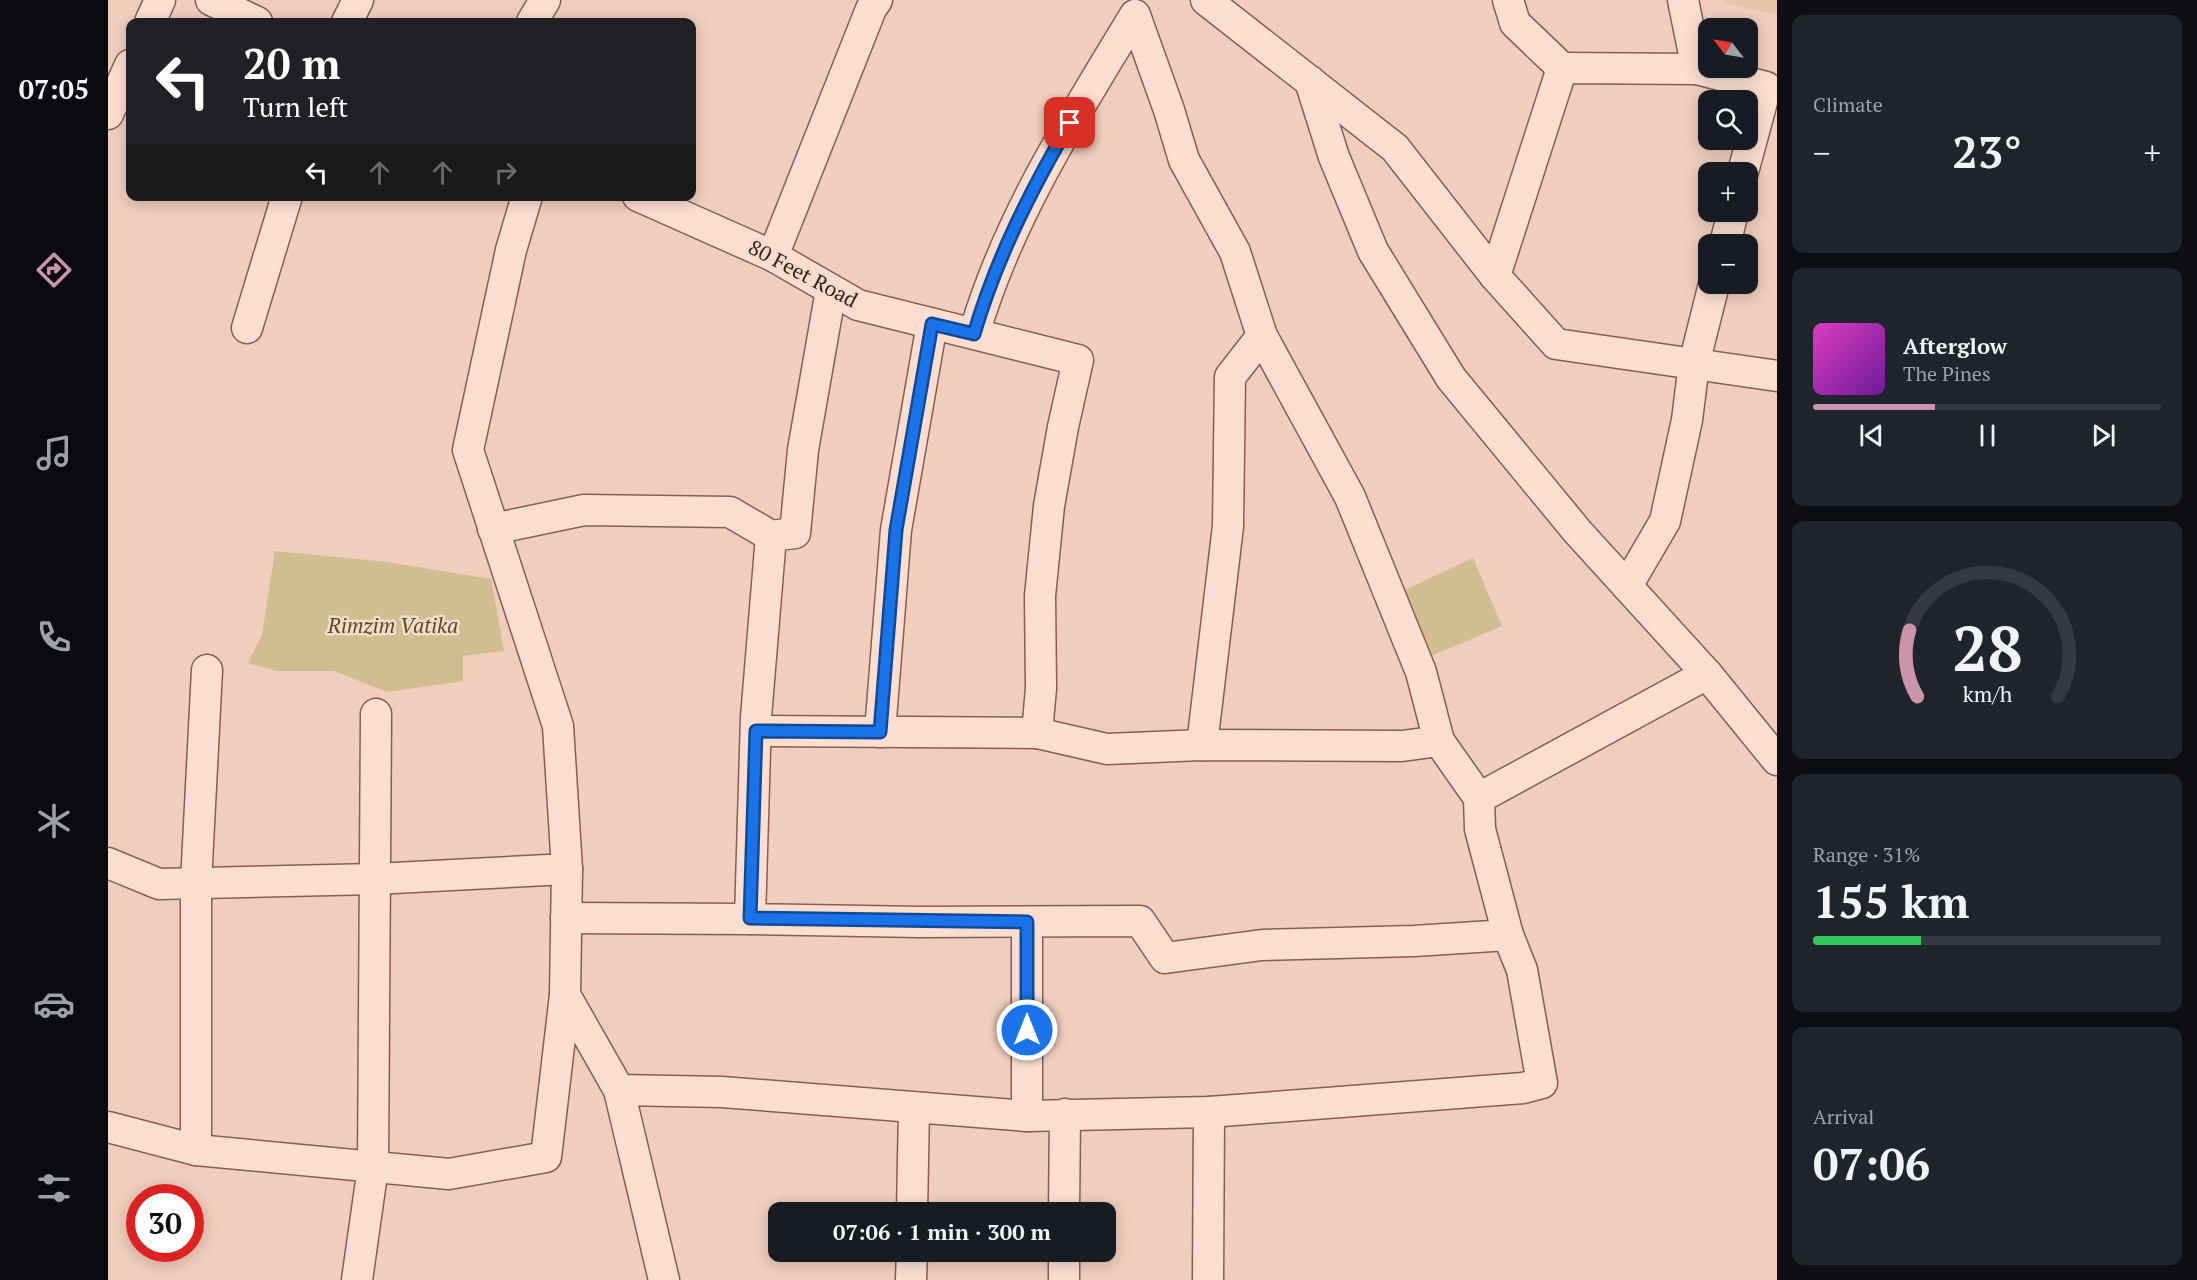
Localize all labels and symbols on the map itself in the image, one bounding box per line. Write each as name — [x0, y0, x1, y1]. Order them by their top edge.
north arrow — [1698, 18, 1758, 78]
pin — [1044, 97, 1095, 148]
street label: 80 Feet Road — [744, 233, 863, 314]
park label: Rimzim Vatika — [327, 611, 458, 639]
position arrow — [995, 998, 1059, 1062]
speed limit sign: 30 — [126, 1184, 204, 1262]

